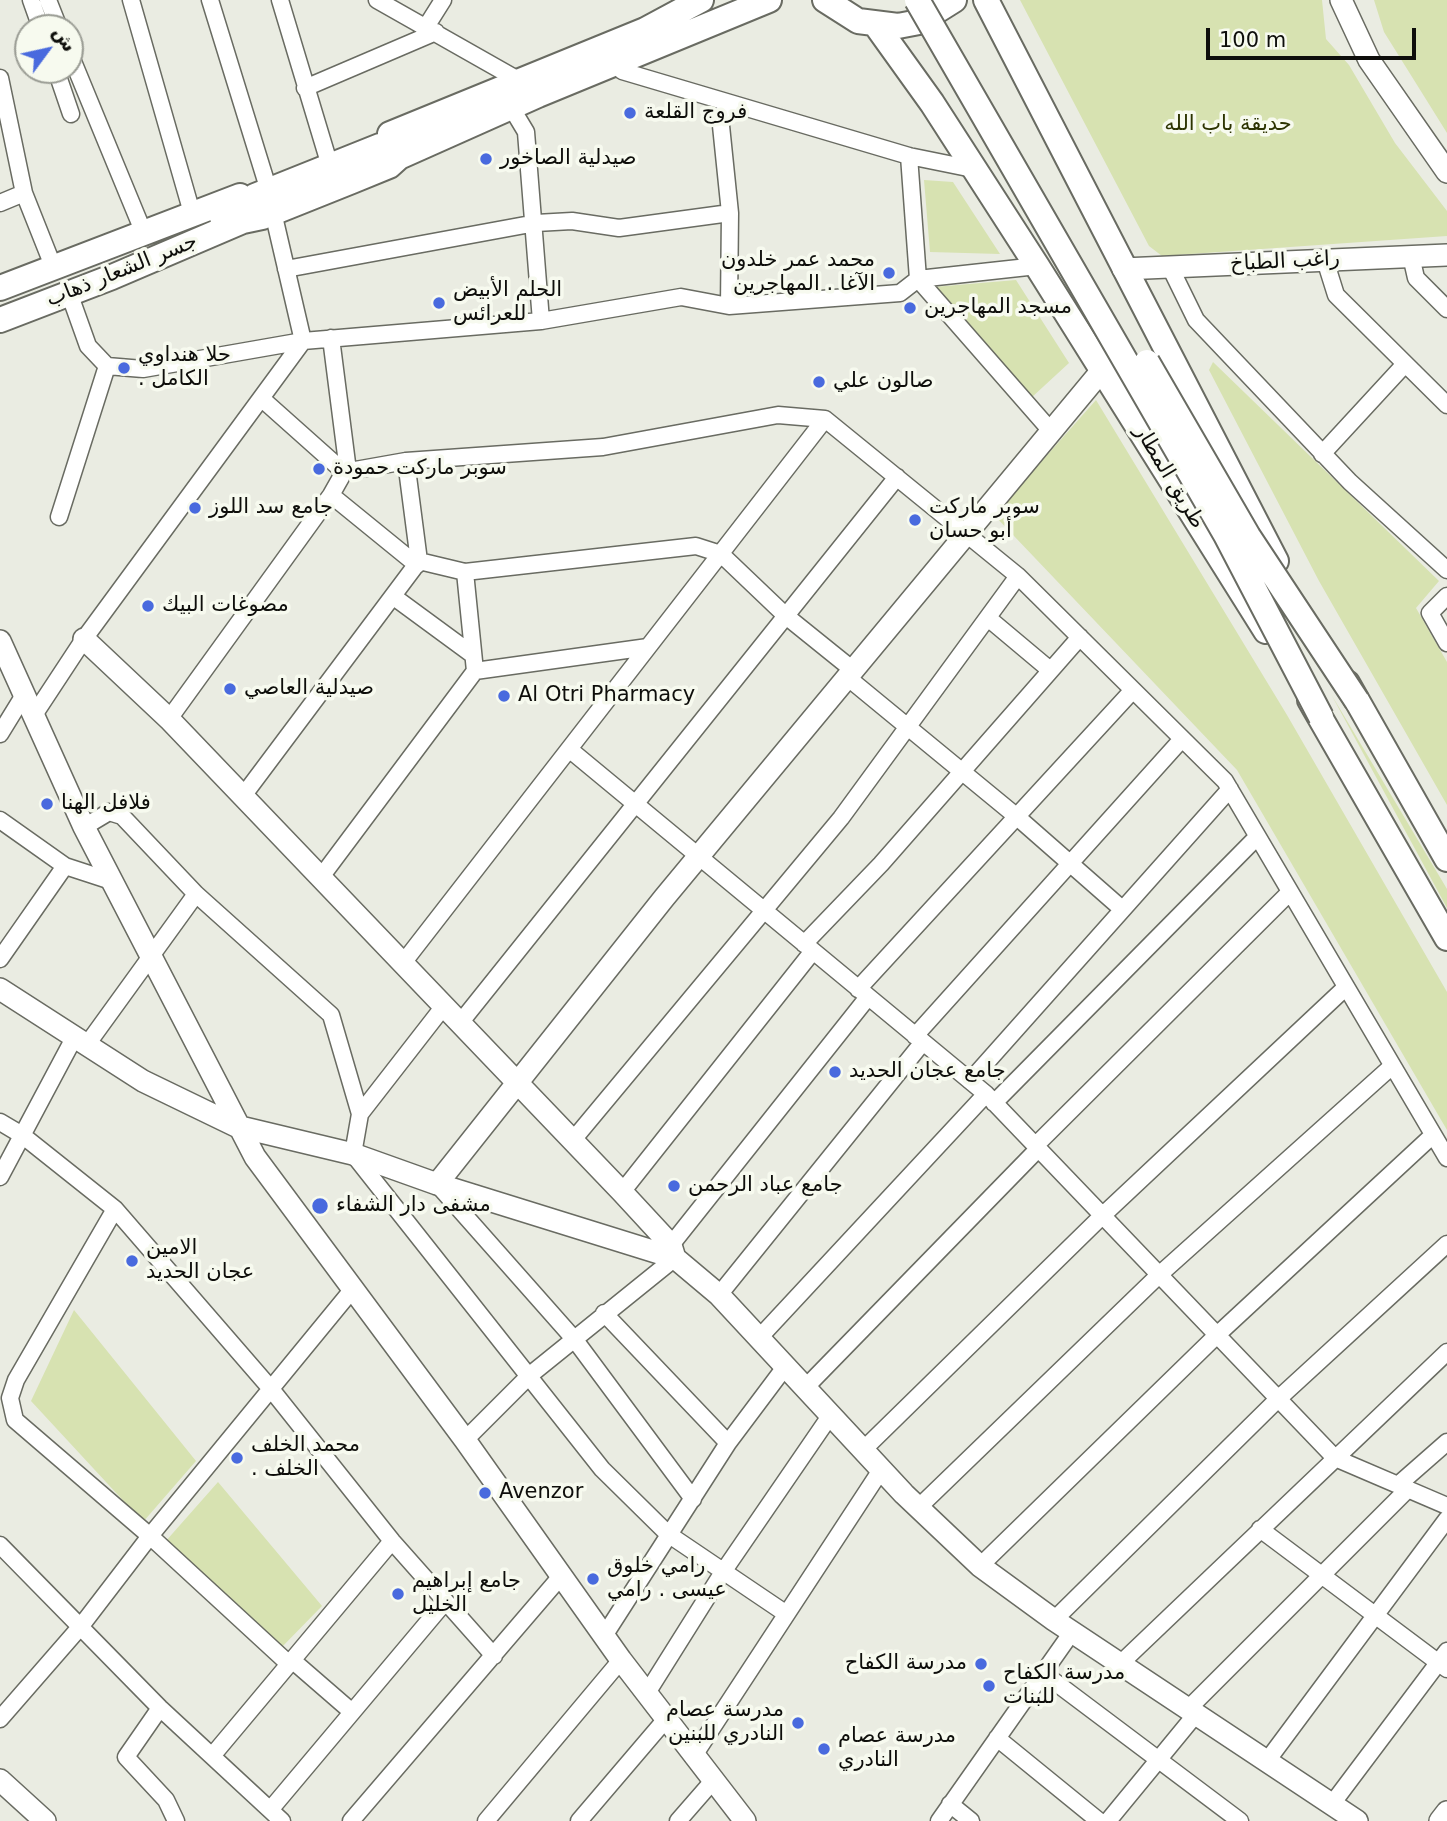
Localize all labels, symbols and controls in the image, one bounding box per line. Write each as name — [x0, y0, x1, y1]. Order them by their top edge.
north arrow — [14, 14, 84, 84]
scale bar — [1209, 14, 1419, 58]
text: ش — [49, 22, 81, 56]
text: 100 m — [1219, 28, 1286, 52]
place label: فروج القلعة — [644, 100, 747, 126]
marker: فروج القلعة — [622, 105, 638, 121]
park label: حديقة باب الله — [1164, 112, 1292, 138]
place label: صيدلية الصاخور — [500, 146, 637, 172]
marker: صيدلية الصاخور — [478, 151, 494, 167]
street label: جسر الشعار ذهاب — [43, 229, 201, 313]
street label: راغب الطباخ — [1229, 247, 1341, 277]
place label: محمد عمر خلدون الآغا . المهاجرين — [721, 248, 875, 298]
marker: محمد عمر خلدون الآغا . المهاجرين — [881, 265, 897, 281]
place label: الحلم الأبيض للعرائس — [453, 278, 562, 328]
marker: الحلم الأبيض للعرائس — [431, 295, 447, 311]
place label: مسجد المهاجرين — [924, 295, 1072, 321]
marker: مسجد المهاجرين — [902, 300, 918, 316]
place label: حلا هنداوي . الكامل — [138, 343, 231, 393]
marker: حلا هنداوي . الكامل — [116, 360, 132, 376]
place label: صالون علي — [833, 369, 934, 395]
marker: صالون علي — [811, 374, 827, 390]
street label: طريق المطار — [1128, 421, 1210, 533]
place label: سوبر ماركت حمودة — [333, 456, 507, 482]
marker: سوبر ماركت حمودة — [311, 461, 327, 477]
place label: جامع سد اللوز — [209, 495, 333, 521]
place label: سوبر ماركت أبو حسان — [929, 495, 1040, 545]
marker: جامع سد اللوز — [187, 500, 203, 516]
marker: سوبر ماركت أبو حسان — [907, 512, 923, 528]
place label: مصوغات البيك — [162, 593, 289, 619]
marker: مصوغات البيك — [140, 598, 156, 614]
place label: صيدلية العاصي — [244, 676, 374, 702]
marker: صيدلية العاصي — [222, 681, 238, 697]
place label: Al Otri Pharmacy — [518, 683, 695, 709]
marker: Al Otri Pharmacy — [496, 688, 512, 704]
place label: فلافل الهنا — [61, 791, 151, 817]
marker: فلافل الهنا — [39, 796, 55, 812]
place label: جامع عجان الحديد — [849, 1059, 1006, 1085]
marker: جامع عجان الحديد — [827, 1064, 843, 1080]
place label: جامع عباد الرحمن — [688, 1173, 843, 1199]
marker: جامع عباد الرحمن — [666, 1178, 682, 1194]
place label: مشفى دار الشفاء — [336, 1193, 491, 1219]
marker: مشفى دار الشفاء — [310, 1196, 330, 1216]
place label: الامين عجان الحديد — [146, 1236, 254, 1286]
marker: الامين عجان الحديد — [124, 1253, 140, 1269]
place label: محمد الخلف . الخلف — [251, 1433, 360, 1483]
marker: محمد الخلف . الخلف — [229, 1450, 245, 1466]
place label: Avenzor — [499, 1480, 583, 1506]
marker: Avenzor — [477, 1485, 493, 1501]
place label: رامي خلوق عيسى . رامي — [607, 1554, 727, 1604]
place label: جامع إبراهيم الخليل — [412, 1569, 521, 1619]
marker: رامي خلوق عيسى . رامي — [585, 1571, 601, 1587]
marker: جامع إبراهيم الخليل — [390, 1586, 406, 1602]
place label: مدرسة الكفاح — [845, 1651, 967, 1677]
marker: مدرسة الكفاح — [973, 1656, 989, 1672]
place label: مدرسة الكفاح للبنات — [1003, 1661, 1125, 1711]
marker: مدرسة الكفاح للبنات — [981, 1678, 997, 1694]
place label: مدرسة عصام النادري للبنين — [666, 1698, 784, 1748]
marker: مدرسة عصام النادري للبنين — [790, 1715, 806, 1731]
place label: مدرسة عصام النادري — [838, 1724, 956, 1774]
marker: مدرسة عصام النادري — [816, 1741, 832, 1757]

